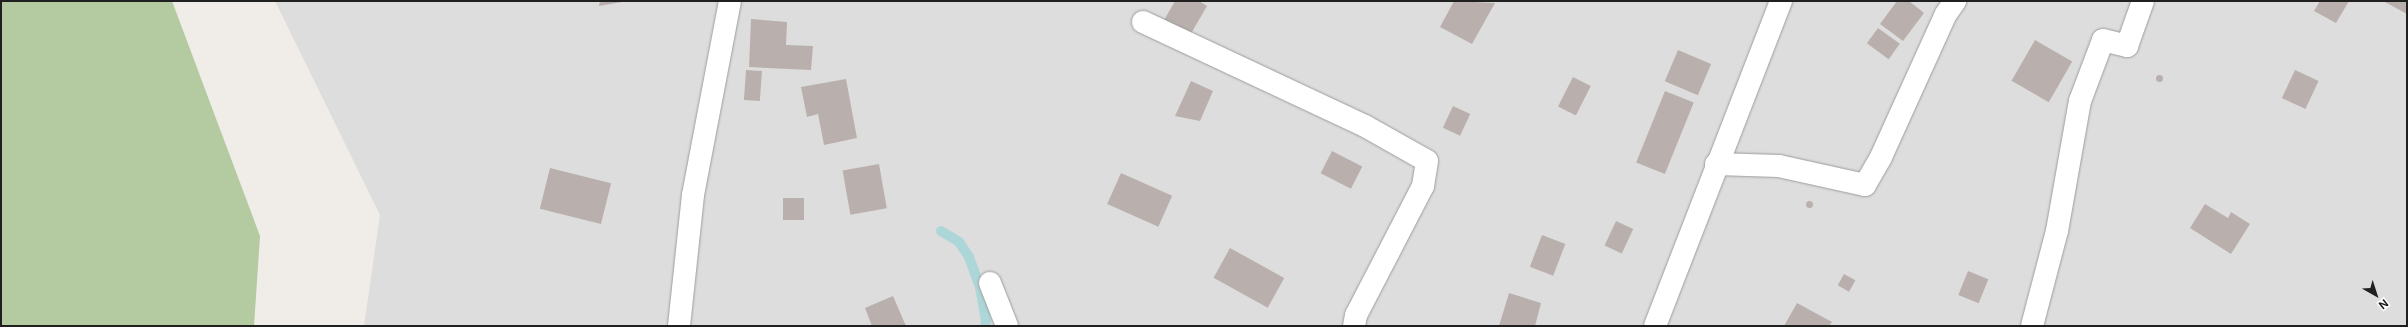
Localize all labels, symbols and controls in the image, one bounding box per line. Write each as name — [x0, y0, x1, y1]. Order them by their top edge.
north arrow — [2356, 275, 2396, 315]
text: N — [2376, 296, 2391, 312]

